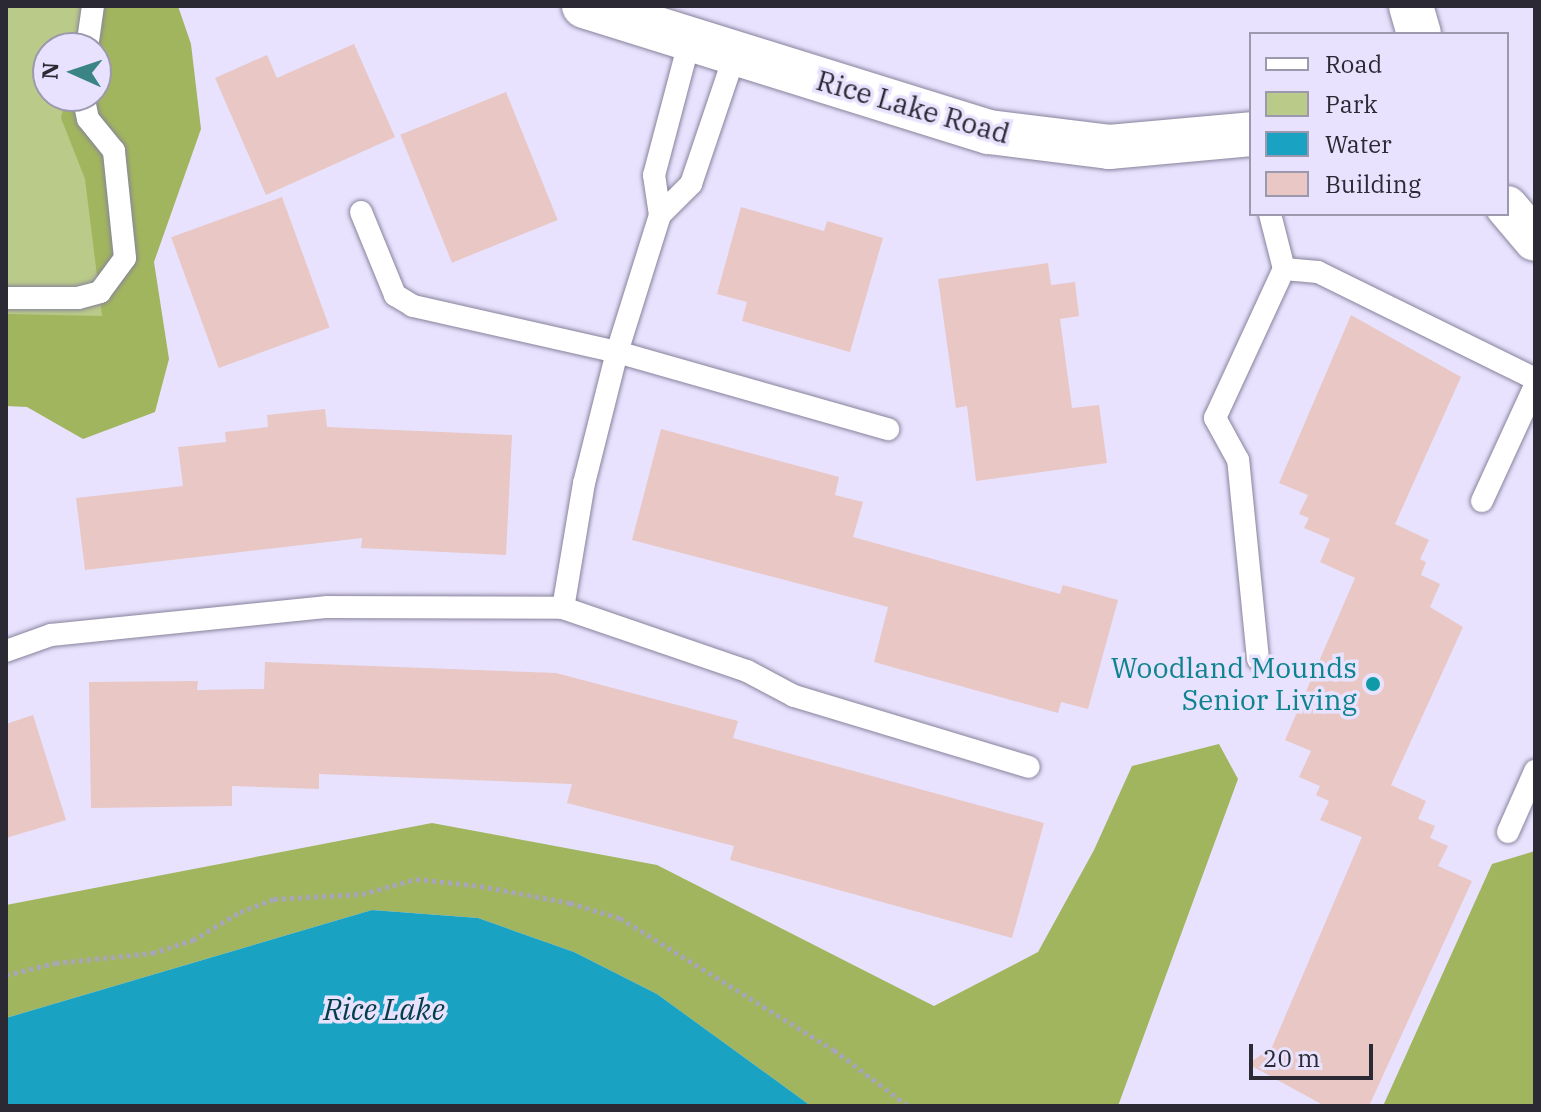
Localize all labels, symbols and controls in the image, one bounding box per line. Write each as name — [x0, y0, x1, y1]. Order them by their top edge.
north arrow — [32, 32, 112, 112]
legend — [1249, 32, 1509, 216]
text: Road — [1325, 48, 1382, 80]
text: N — [35, 61, 64, 80]
street label: Rice Lake Road — [813, 63, 1013, 151]
text: Park — [1325, 88, 1377, 120]
text: Water — [1325, 128, 1392, 160]
text: Building — [1325, 168, 1421, 200]
place label: Woodland Mounds Senior Living — [1111, 651, 1357, 717]
marker: Woodland Mounds Senior Living — [1364, 675, 1382, 693]
water label: Rice Lake — [323, 991, 445, 1027]
scale bar — [1253, 1028, 1377, 1078]
text: 20 m — [1263, 1042, 1320, 1074]

